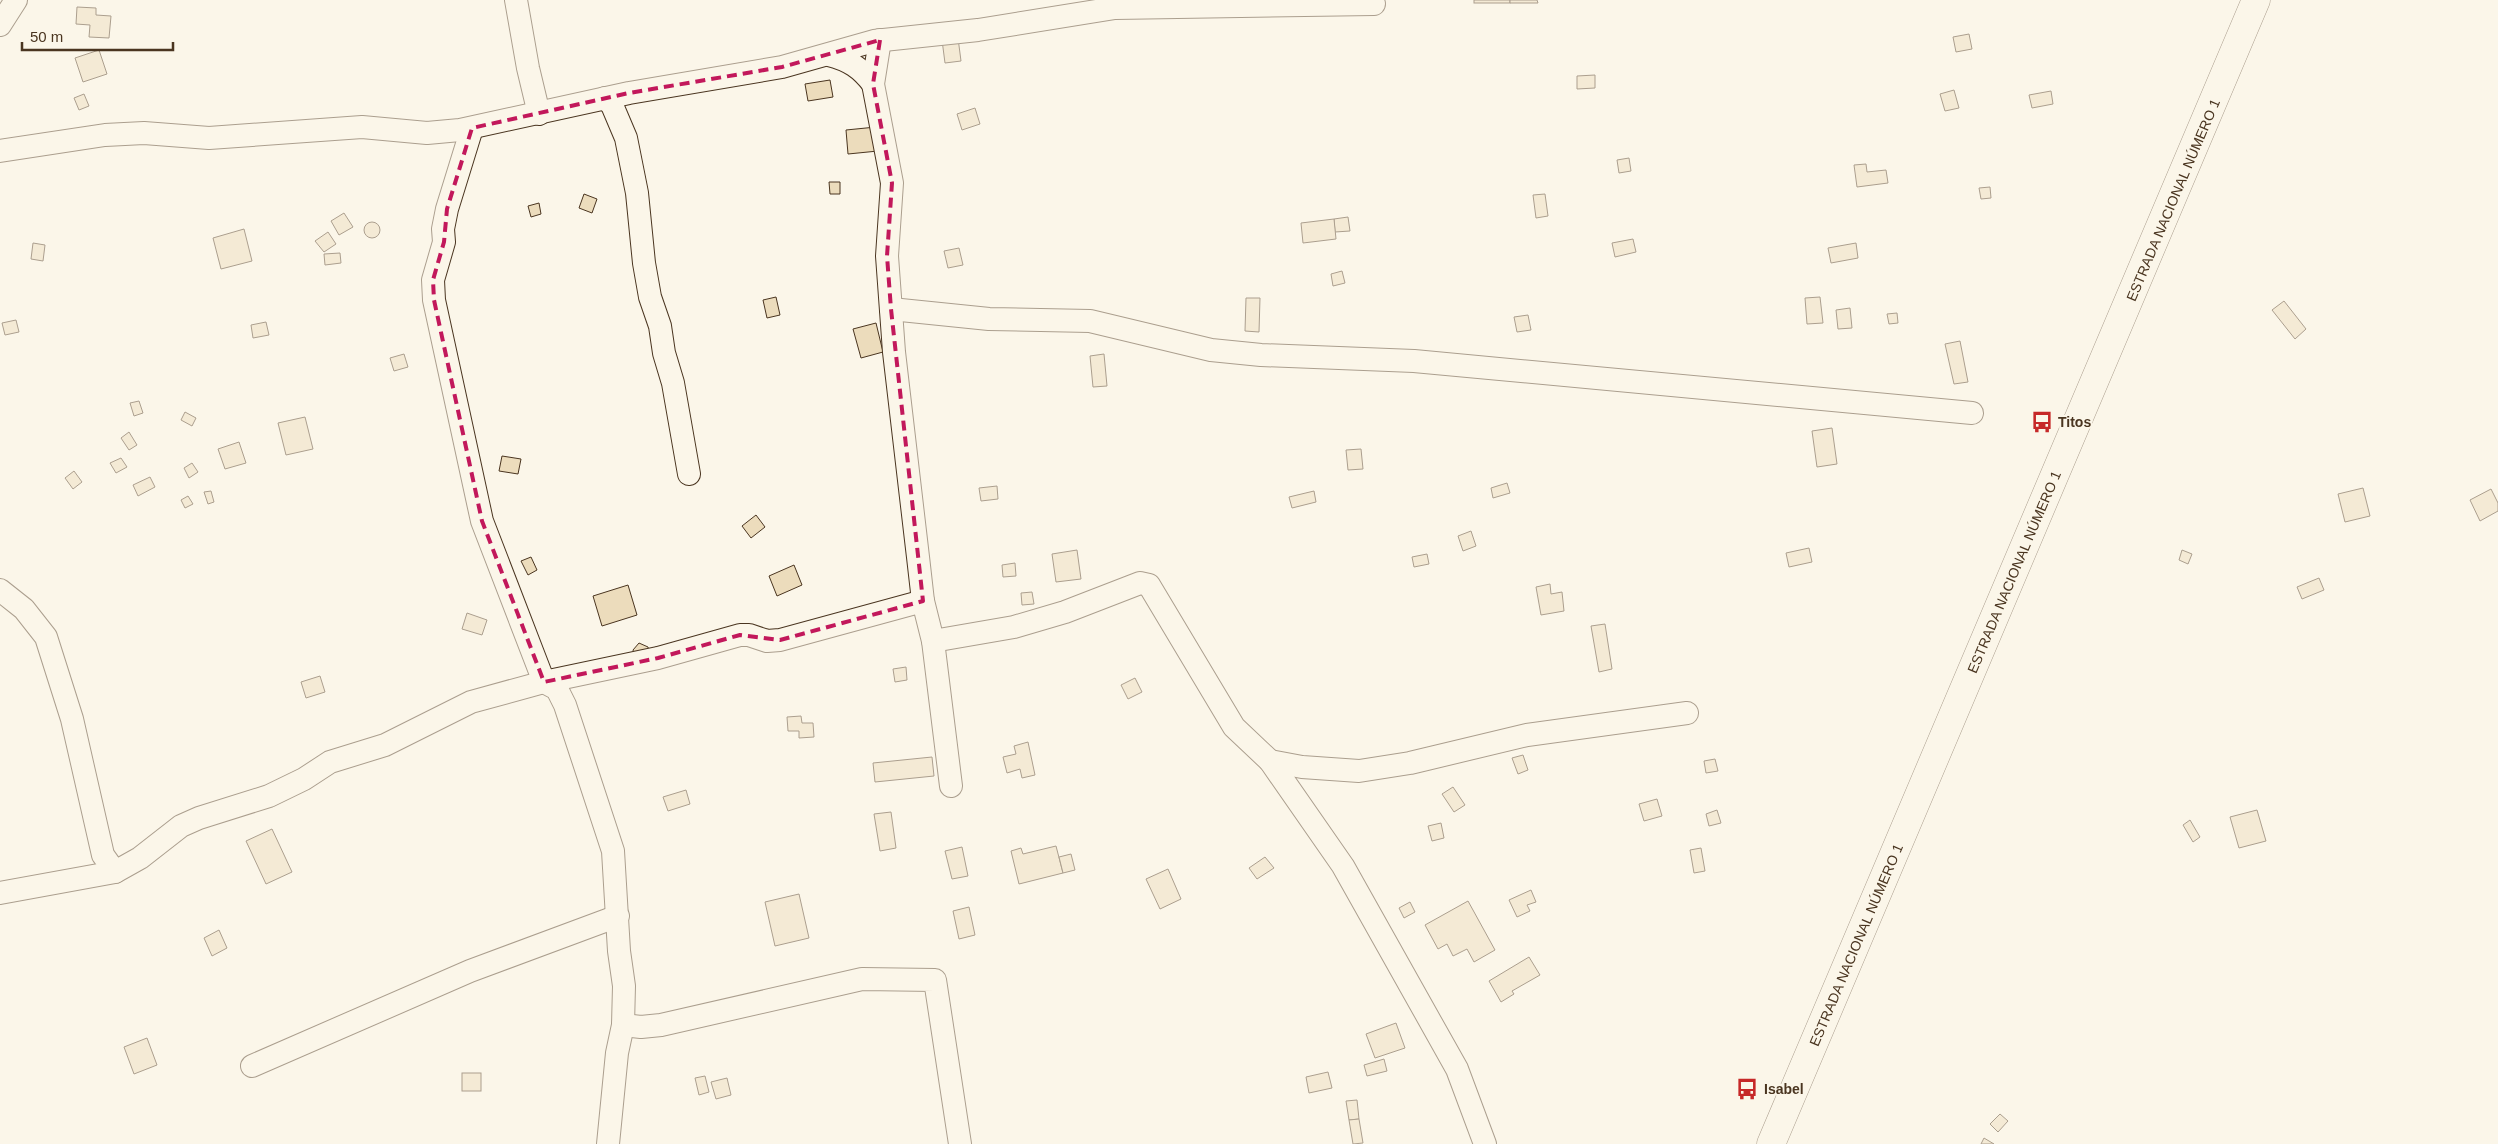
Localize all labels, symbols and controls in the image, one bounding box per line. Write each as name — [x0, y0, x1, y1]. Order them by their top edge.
scale bar — [22, 20, 174, 52]
text: 50 m — [30, 28, 63, 45]
street label: ESTRADA NACIONAL NÚMERO 1 — [2123, 96, 2223, 304]
bus stop icon: Titos — [2029, 409, 2055, 435]
place label: Titos — [2058, 414, 2091, 430]
street label: ESTRADA NACIONAL NÚMERO 1 — [1964, 468, 2064, 676]
street label: ESTRADA NACIONAL NÚMERO 1 — [1806, 841, 1906, 1049]
bus stop icon: Isabel — [1734, 1076, 1760, 1102]
place label: Isabel — [1764, 1081, 1804, 1097]

